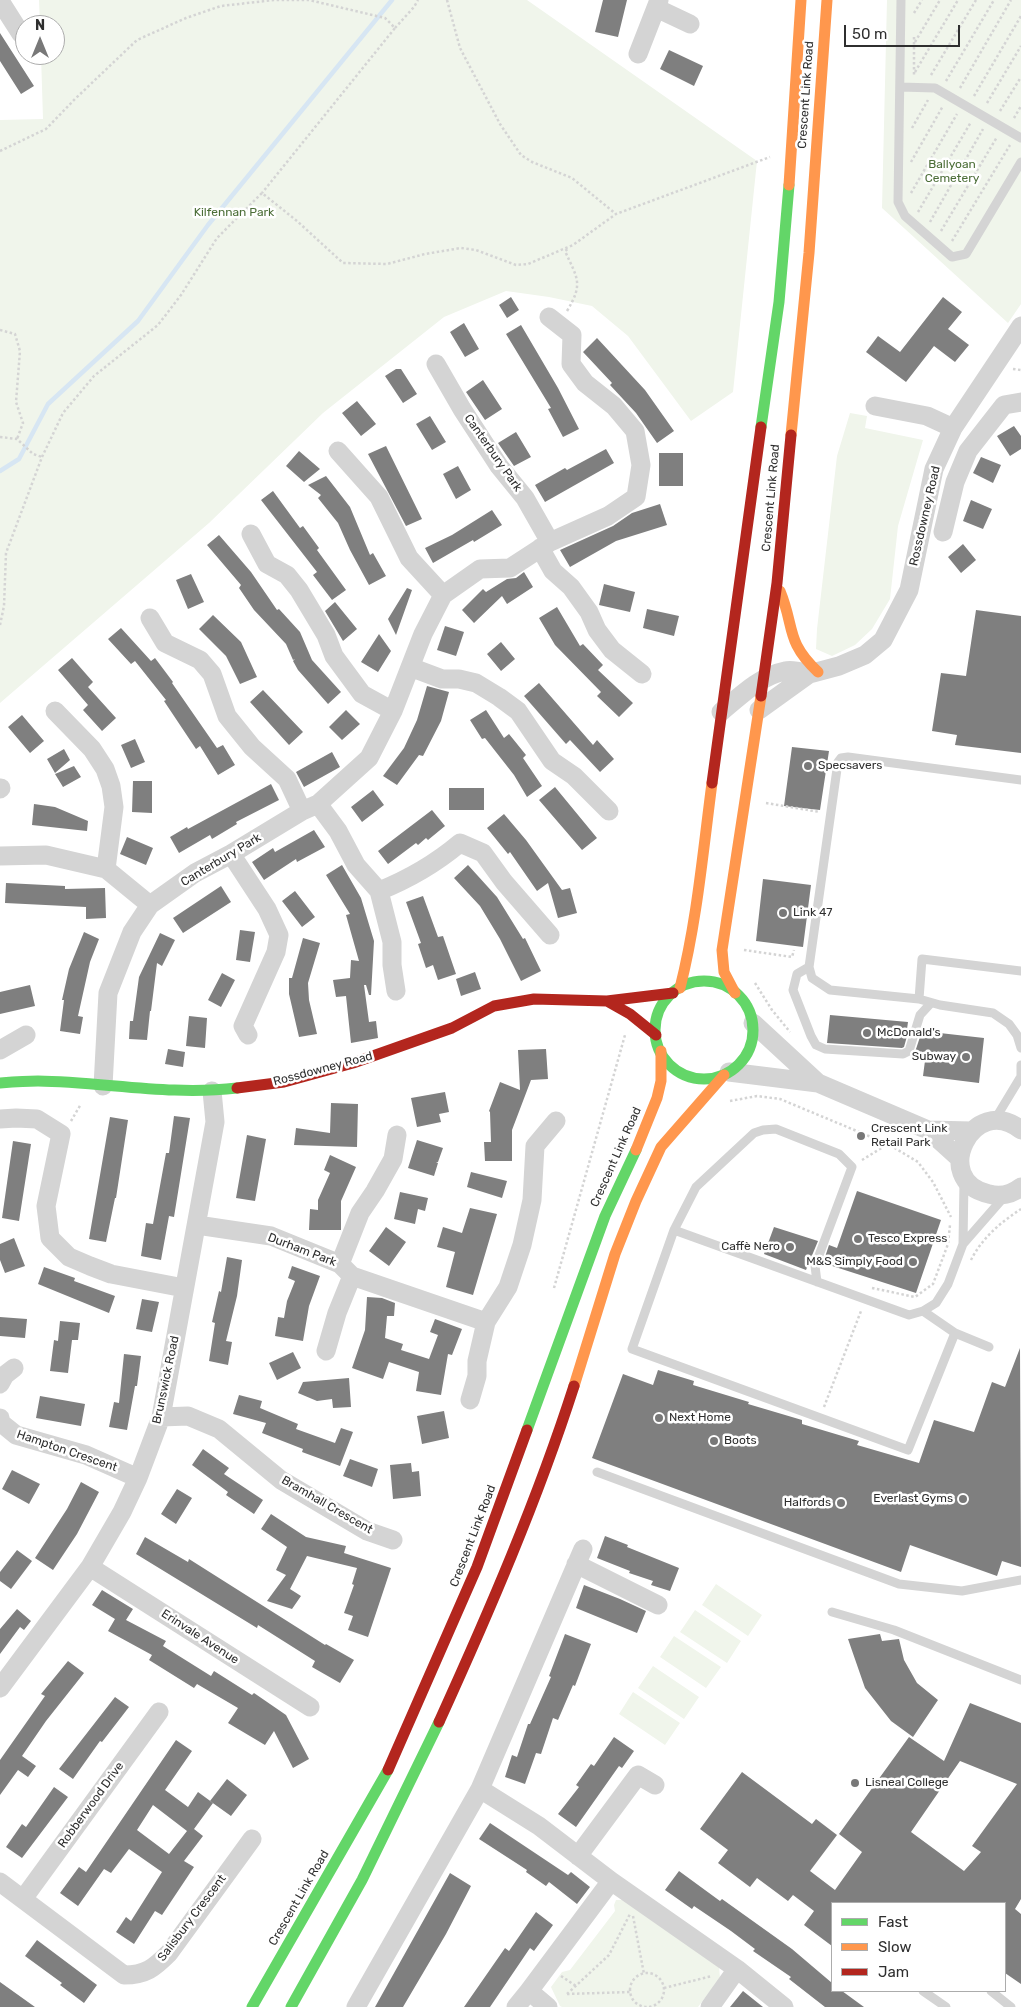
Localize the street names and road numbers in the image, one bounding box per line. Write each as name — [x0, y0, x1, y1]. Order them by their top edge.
street label: Crescent Link Road — [795, 41, 817, 149]
street label: Canterbury Park — [461, 412, 525, 494]
street label: Crescent Link Road — [759, 444, 783, 552]
street label: Rossdowney Road — [906, 465, 944, 567]
street label: Canterbury Park — [178, 830, 264, 890]
street label: Rossdowney Road — [272, 1049, 374, 1089]
street label: Crescent Link Road — [587, 1105, 645, 1209]
street label: Durham Park — [266, 1230, 338, 1270]
street label: Brunswick Road — [150, 1335, 182, 1425]
street label: Hampton Crescent — [15, 1427, 119, 1475]
street label: Bramhall Crescent — [279, 1473, 375, 1537]
street label: Crescent Link Road — [447, 1483, 499, 1589]
street label: Erinvale Avenue — [159, 1607, 241, 1667]
street label: Robberwood Drive — [55, 1759, 127, 1851]
street label: Crescent Link Road — [266, 1848, 332, 1948]
street label: Salisbury Crescent — [155, 1872, 229, 1964]

